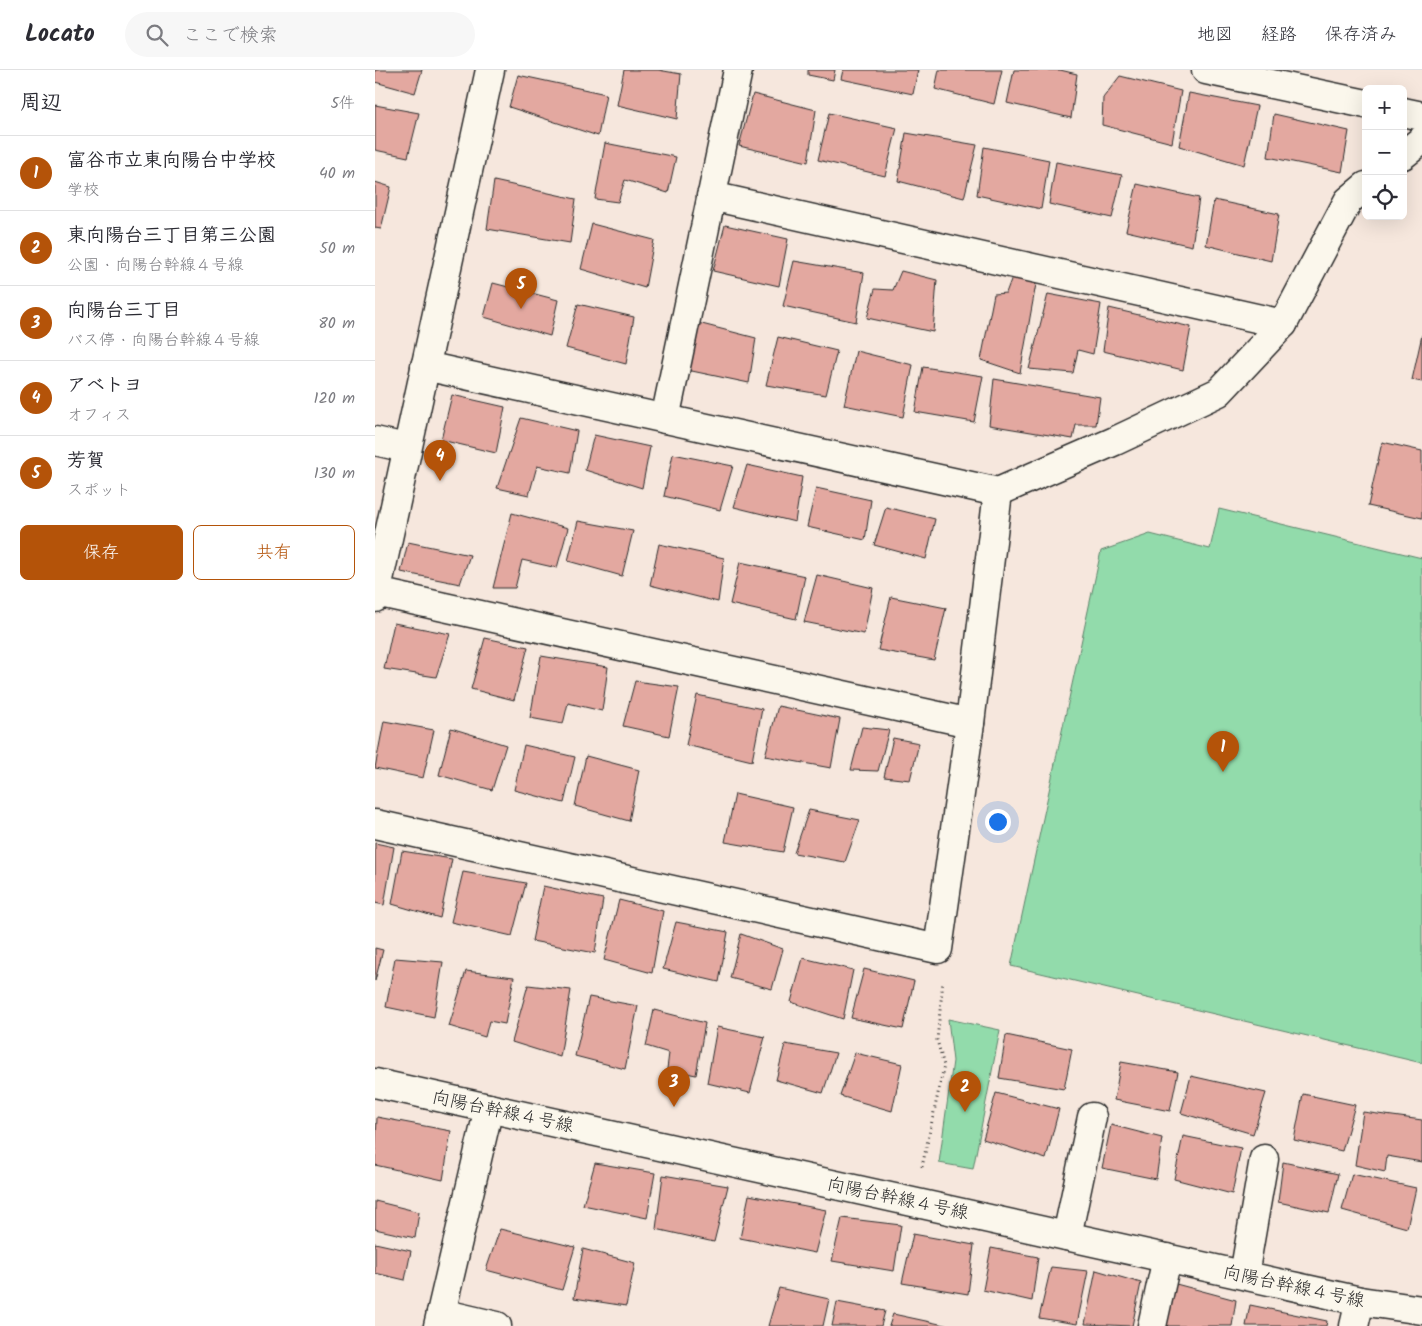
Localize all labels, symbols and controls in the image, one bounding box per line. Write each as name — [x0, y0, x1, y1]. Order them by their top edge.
search box — [125, 12, 475, 57]
text: Locato — [25, 15, 95, 54]
icon: search — [143, 21, 171, 49]
text: ここで検索 — [183, 21, 278, 51]
text: 地図 — [1197, 21, 1233, 50]
text: 経路 — [1261, 21, 1297, 50]
text: 保存済み — [1325, 21, 1397, 50]
map controls — [1362, 85, 1407, 220]
button: + — [1362, 85, 1407, 130]
text: 周辺 — [20, 87, 62, 120]
text: 5件 — [330, 91, 355, 116]
button: − — [1362, 130, 1407, 175]
text: 富谷市立東向陽台中学校 — [67, 146, 276, 176]
text: 1 — [34, 161, 38, 186]
text: 40 m — [319, 161, 355, 186]
button: locate — [1362, 175, 1407, 220]
text: 学校 — [67, 178, 99, 203]
text: 東向陽台三丁目第三公園 — [67, 221, 276, 251]
text: 2 — [31, 236, 41, 261]
text: 50 m — [319, 236, 355, 261]
text: 公園 · 向陽台幹線４号線 — [67, 253, 244, 278]
pin: 5 — [505, 268, 537, 309]
text: 向陽台三丁目 — [67, 296, 181, 326]
text: 3 — [32, 311, 40, 336]
text: 80 m — [318, 311, 355, 336]
text: バス停 · 向陽台幹線４号線 — [67, 328, 260, 353]
text: アベトヨ — [67, 371, 143, 401]
text: 4 — [32, 386, 40, 411]
text: 120 m — [314, 386, 355, 411]
text: オフィス — [67, 403, 131, 428]
pin: 4 — [424, 440, 456, 481]
text: 芳賀 — [67, 446, 105, 476]
text: 5 — [32, 461, 40, 486]
text: 130 m — [314, 461, 355, 486]
text: スポット — [67, 478, 131, 503]
button: 保存 — [20, 525, 183, 580]
button: 共有 — [193, 525, 355, 580]
pin: 1 — [1207, 731, 1239, 772]
your location — [985, 809, 1011, 835]
pin: 3 — [658, 1066, 690, 1107]
pin: 2 — [949, 1071, 981, 1112]
street label: 向陽台幹線４号線 — [429, 1083, 576, 1142]
street label: 向陽台幹線４号線 — [824, 1170, 971, 1229]
street label: 向陽台幹線４号線 — [1220, 1258, 1367, 1317]

